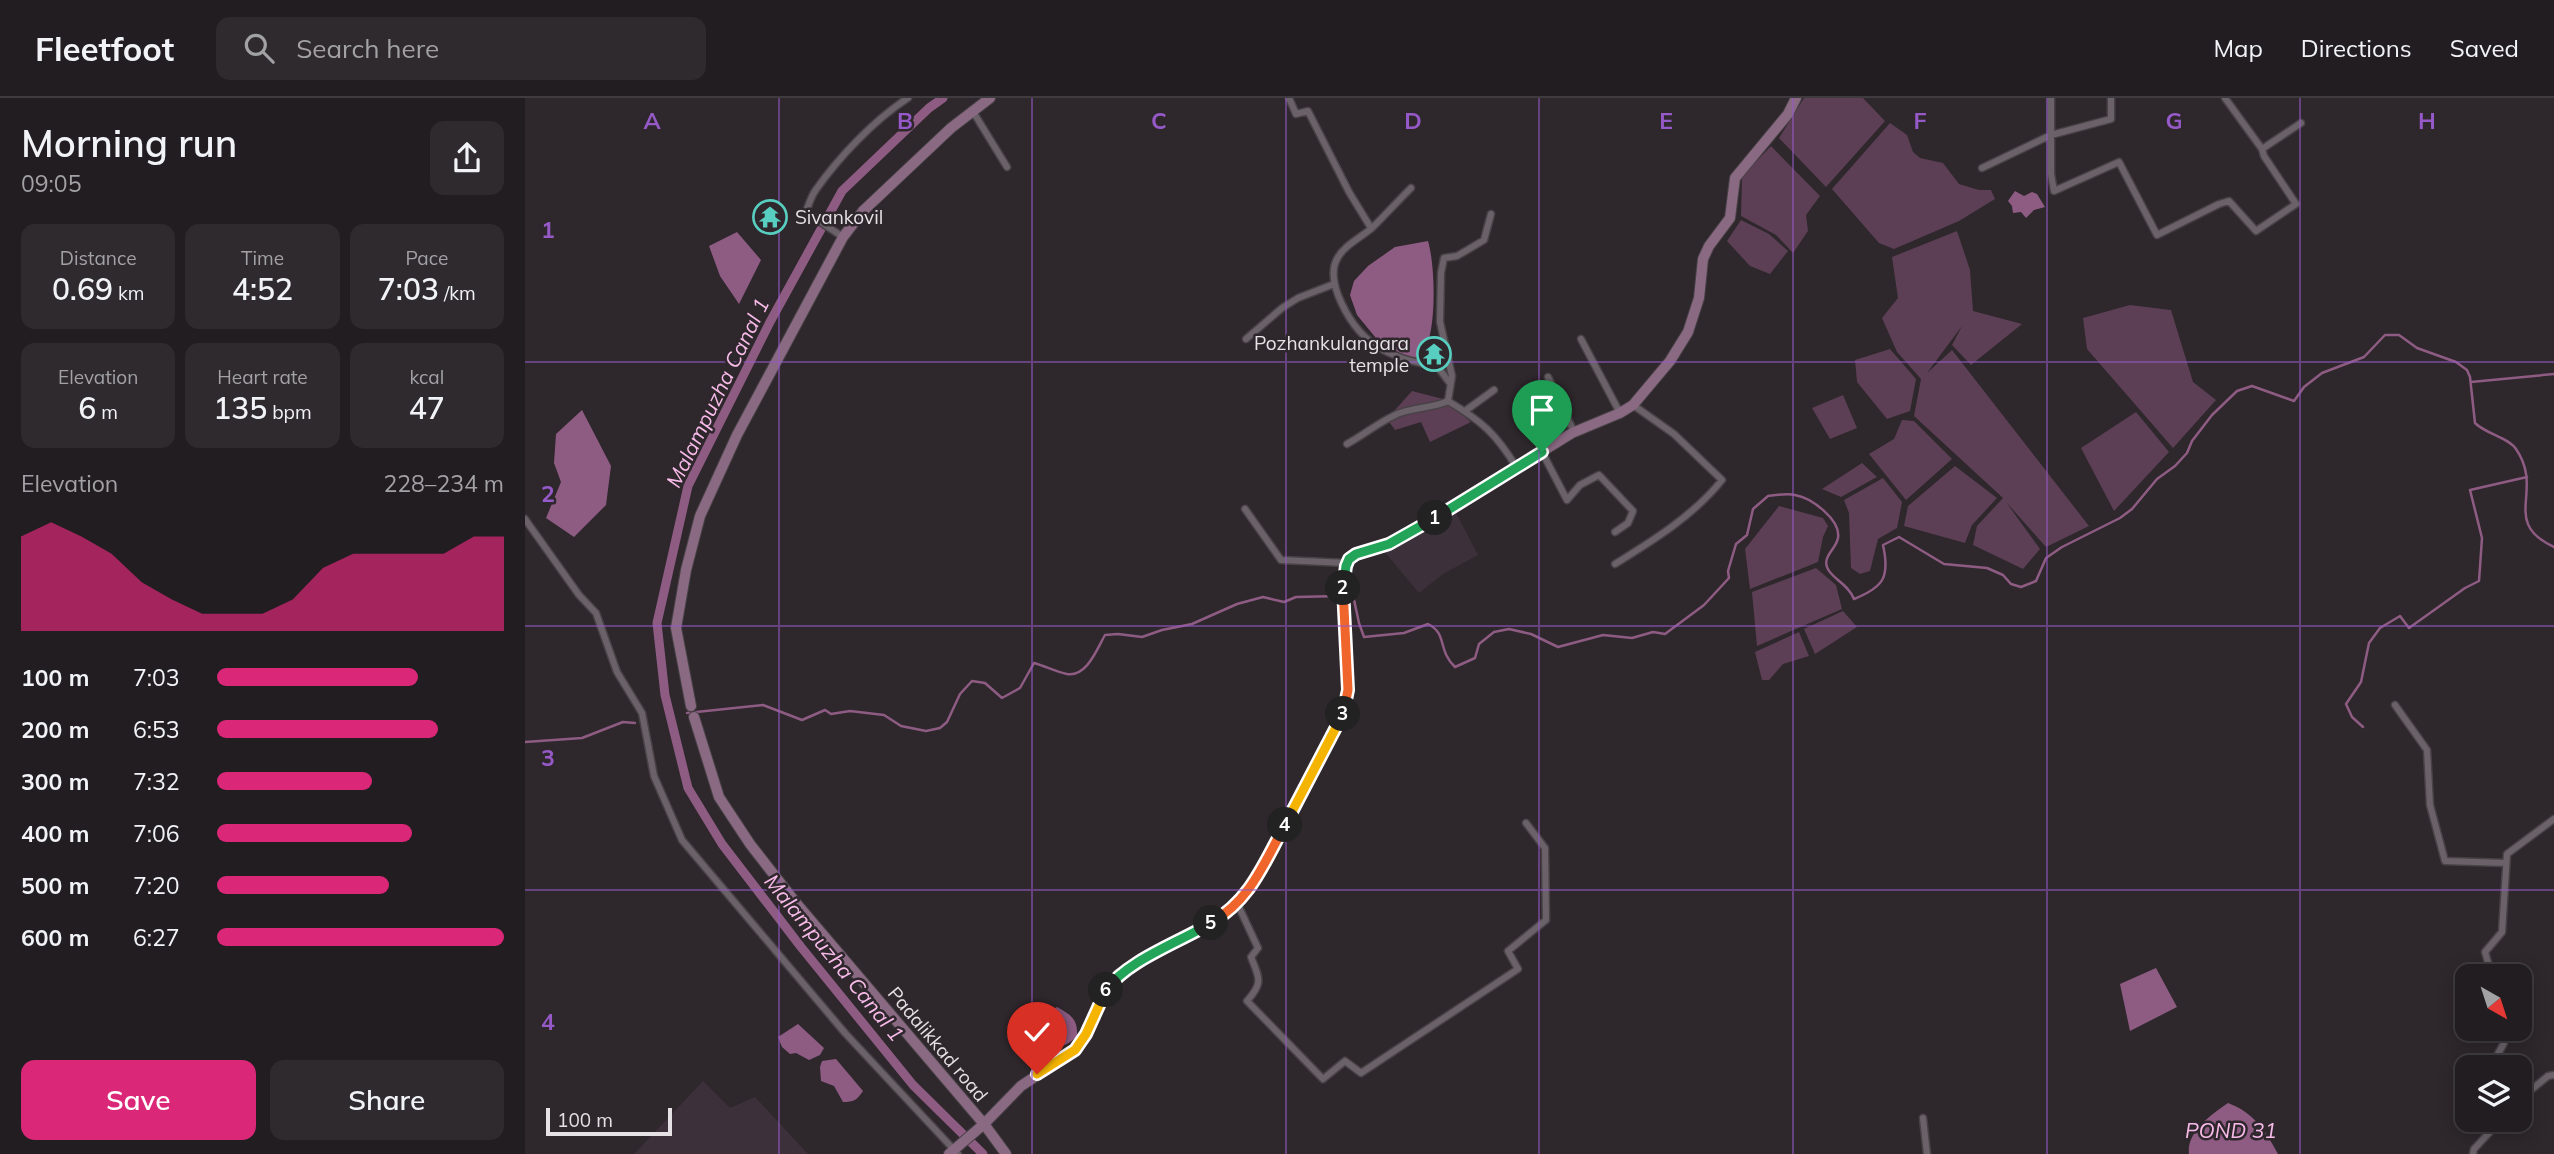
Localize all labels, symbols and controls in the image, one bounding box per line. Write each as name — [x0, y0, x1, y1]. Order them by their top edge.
search box — [216, 17, 706, 80]
text: Fleetfoot — [35, 28, 174, 69]
icon: search — [240, 29, 278, 67]
text: Search here — [296, 32, 439, 65]
text: Map — [2213, 33, 2263, 63]
text: Directions — [2301, 33, 2412, 63]
text: Saved — [2450, 33, 2519, 63]
text: A — [643, 106, 661, 135]
text: B — [897, 106, 913, 135]
text: C — [1151, 106, 1167, 135]
text: D — [1404, 106, 1422, 135]
text: E — [1659, 106, 1673, 135]
text: F — [1913, 106, 1927, 135]
text: G — [2165, 106, 2183, 135]
text: H — [2418, 106, 2436, 135]
text: Morning run — [21, 119, 237, 167]
button: share — [430, 121, 504, 195]
text: 09:05 — [21, 169, 81, 198]
temple icon: Sivankovil — [751, 198, 789, 236]
place label: Sivankovil — [795, 205, 883, 229]
text: 1 — [541, 215, 555, 244]
text: Distance — [60, 246, 137, 270]
text: Time — [241, 246, 284, 270]
text: Pace — [405, 246, 448, 270]
text: 0.69 — [52, 270, 113, 308]
text: 4:52 — [232, 270, 293, 308]
text: 7:03 — [378, 270, 439, 308]
text: km — [113, 281, 144, 305]
text: /km — [439, 281, 476, 305]
water label: Malampuzha Canal 1 — [660, 294, 774, 491]
place label: Pozhankulangara temple — [1254, 331, 1409, 377]
temple icon: Pozhankulangara temple — [1415, 335, 1453, 373]
text: Elevation — [58, 365, 138, 389]
text: Heart rate — [217, 365, 308, 389]
text: kcal — [409, 365, 444, 389]
pin — [1512, 380, 1572, 452]
text: 6 — [78, 389, 96, 427]
text: 135 — [213, 389, 267, 427]
text: 47 — [409, 389, 445, 427]
icon: arrive — [1523, 391, 1561, 429]
text: m — [96, 400, 118, 424]
text: bpm — [267, 400, 312, 424]
text: Elevation — [21, 469, 118, 498]
text: 228–234 m — [383, 469, 504, 498]
text: 2 — [541, 479, 555, 508]
pin: 1 — [1417, 500, 1453, 536]
text: 1 — [1429, 505, 1440, 529]
pin: 2 — [1325, 570, 1361, 606]
text: 2 — [1337, 575, 1348, 599]
text: 100 m — [21, 663, 89, 692]
text: 7:03 — [133, 663, 180, 692]
pin: 3 — [1325, 696, 1361, 732]
text: 3 — [1337, 701, 1348, 725]
text: 200 m — [21, 715, 89, 744]
text: 6:53 — [133, 715, 180, 744]
text: 3 — [541, 743, 555, 772]
text: 300 m — [21, 767, 89, 796]
text: 7:32 — [133, 767, 180, 796]
pin: 4 — [1267, 808, 1303, 842]
text: 4 — [1279, 812, 1290, 836]
text: 400 m — [21, 819, 89, 848]
text: 7:06 — [133, 819, 180, 848]
water label: Malampuzha Canal 1 — [759, 869, 910, 1046]
text: 500 m — [21, 871, 89, 900]
text: 7:20 — [133, 871, 180, 900]
pin: 5 — [1193, 906, 1229, 940]
text: 5 — [1205, 910, 1216, 934]
text: 600 m — [21, 923, 89, 952]
text: 6:27 — [133, 923, 180, 952]
north arrow — [2455, 964, 2532, 1041]
map controls — [2455, 964, 2532, 1132]
pin: 6 — [1089, 972, 1123, 1008]
text: 6 — [1100, 977, 1111, 1001]
street label: Padalikkad road — [883, 982, 993, 1106]
pin — [1007, 1002, 1067, 1074]
text: 4 — [541, 1007, 555, 1036]
icon: check — [1018, 1013, 1056, 1051]
button: layers — [2455, 1055, 2532, 1132]
button: Save — [21, 1060, 256, 1140]
button: Share — [270, 1060, 504, 1140]
scale bar — [546, 1105, 672, 1137]
text: 100 m — [557, 1108, 613, 1132]
water label: POND 31 — [2185, 1117, 2277, 1143]

